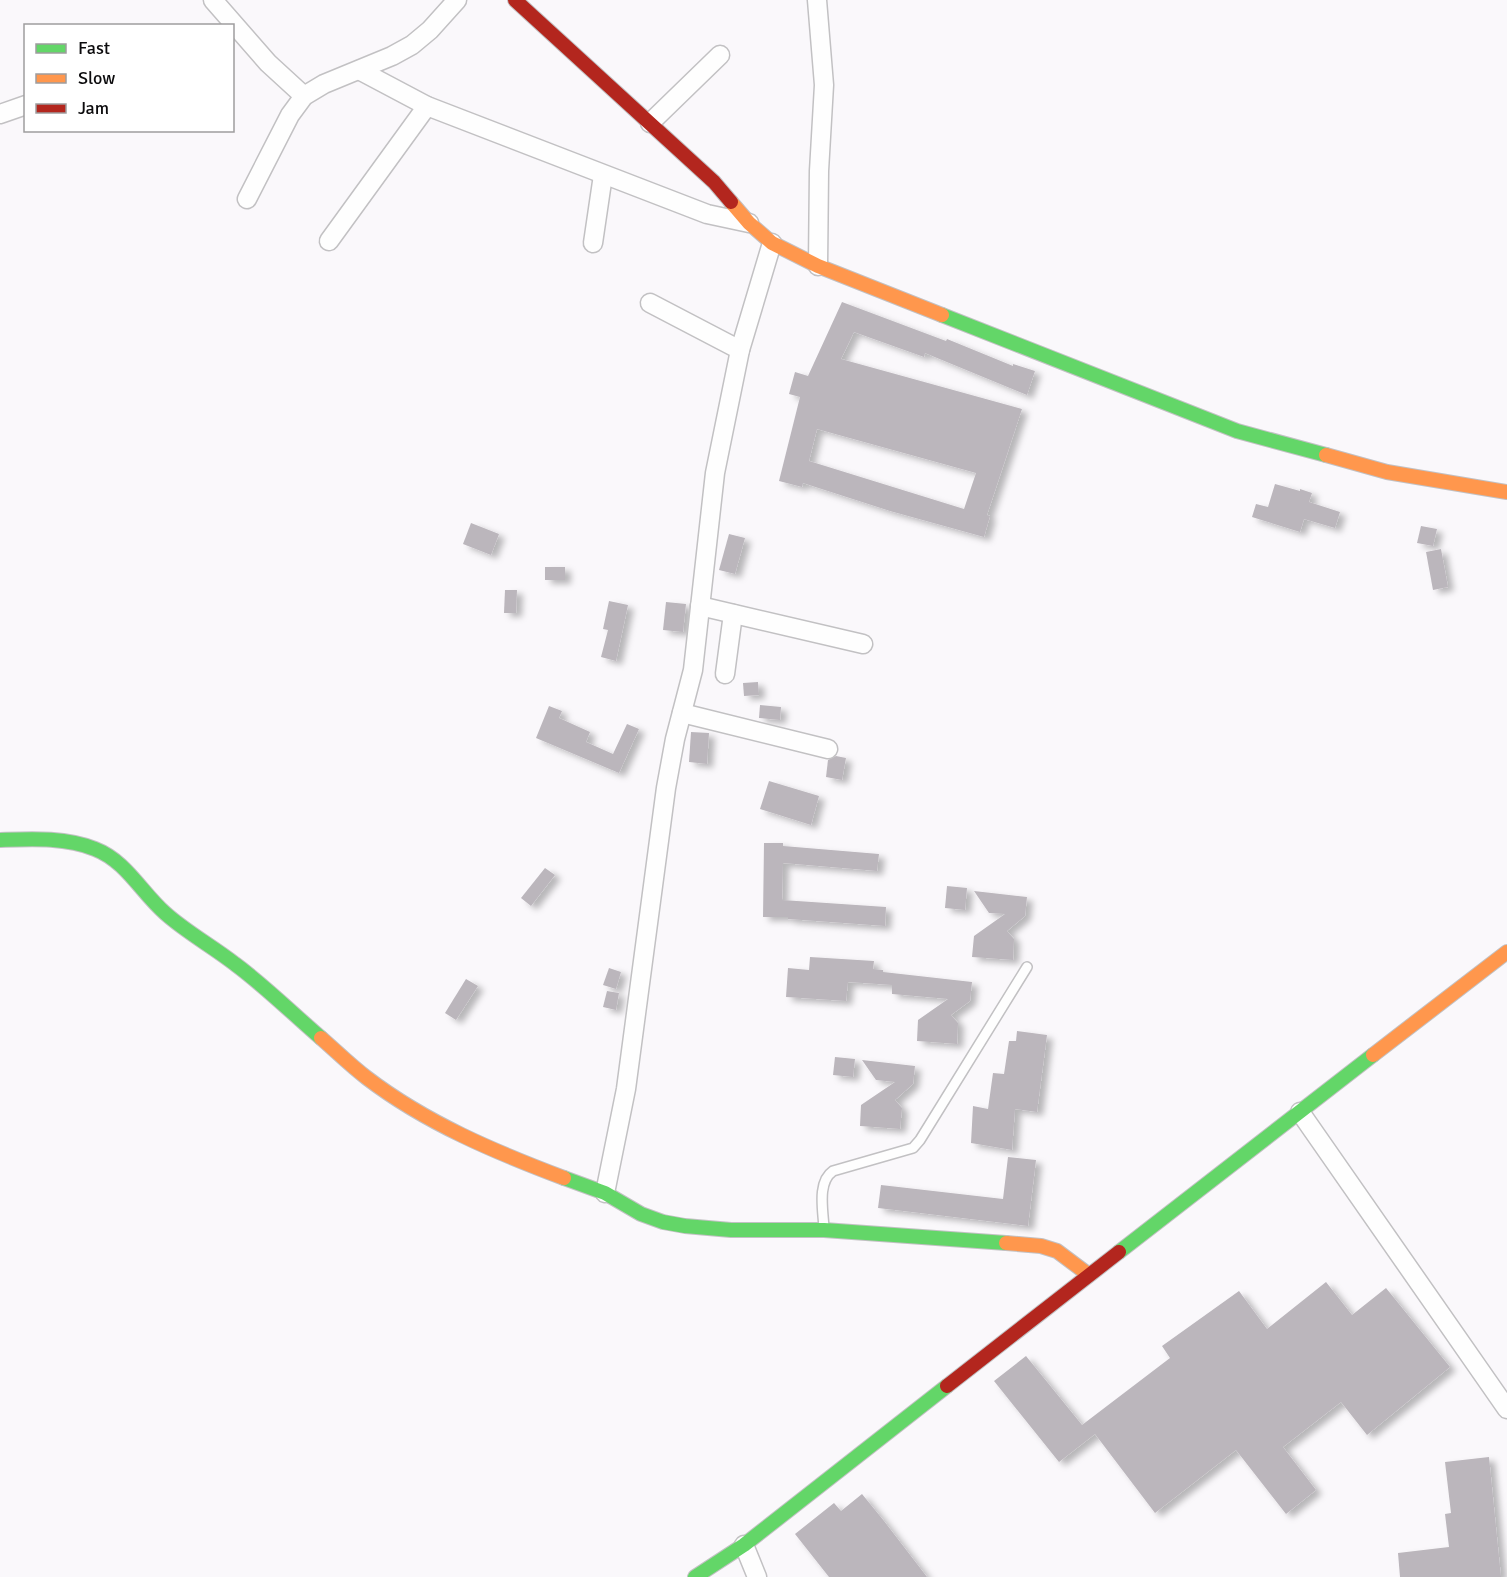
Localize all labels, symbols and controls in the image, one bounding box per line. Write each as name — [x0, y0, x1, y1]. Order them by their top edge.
legend — [24, 24, 234, 132]
text: Fast — [78, 37, 110, 59]
text: Slow — [78, 67, 115, 89]
text: Jam — [78, 97, 109, 119]

